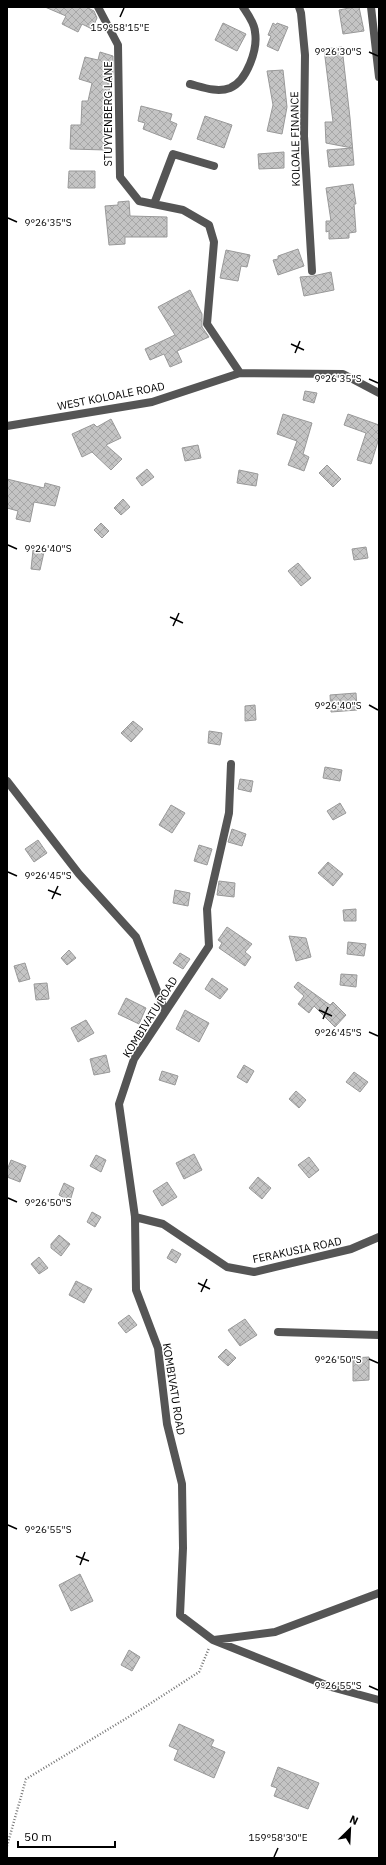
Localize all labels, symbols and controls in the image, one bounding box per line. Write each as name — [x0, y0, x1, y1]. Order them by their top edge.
text: 159°58'15"E — [90, 21, 150, 34]
text: 9°26'30"S — [314, 45, 362, 58]
street label: STUYVENBERG LANE — [101, 61, 115, 167]
street label: KOLOALE FINANCE — [287, 91, 303, 187]
text: 9°26'35"S — [24, 216, 72, 229]
text: 9°26'35"S — [314, 372, 362, 385]
street label: WEST KOLOALE ROAD — [56, 379, 166, 413]
text: 9°26'40"S — [24, 542, 72, 555]
text: 9°26'40"S — [314, 699, 362, 712]
text: 9°26'45"S — [24, 869, 72, 882]
street label: KOMBIVATU ROAD — [119, 974, 181, 1060]
text: 9°26'45"S — [314, 1026, 362, 1039]
text: 9°26'50"S — [24, 1196, 72, 1209]
street label: FERAKUSIA ROAD — [251, 1234, 343, 1266]
street label: KOMBIVATU ROAD — [160, 1342, 188, 1436]
text: 9°26'50"S — [314, 1353, 362, 1366]
text: 9°26'55"S — [24, 1523, 72, 1536]
text: 9°26'55"S — [314, 1679, 362, 1692]
north arrow — [330, 1809, 370, 1849]
text: N — [348, 1812, 361, 1828]
scale bar — [18, 1823, 115, 1849]
text: 50 m — [24, 1829, 52, 1844]
text: 159°58'30"E — [248, 1831, 308, 1844]

